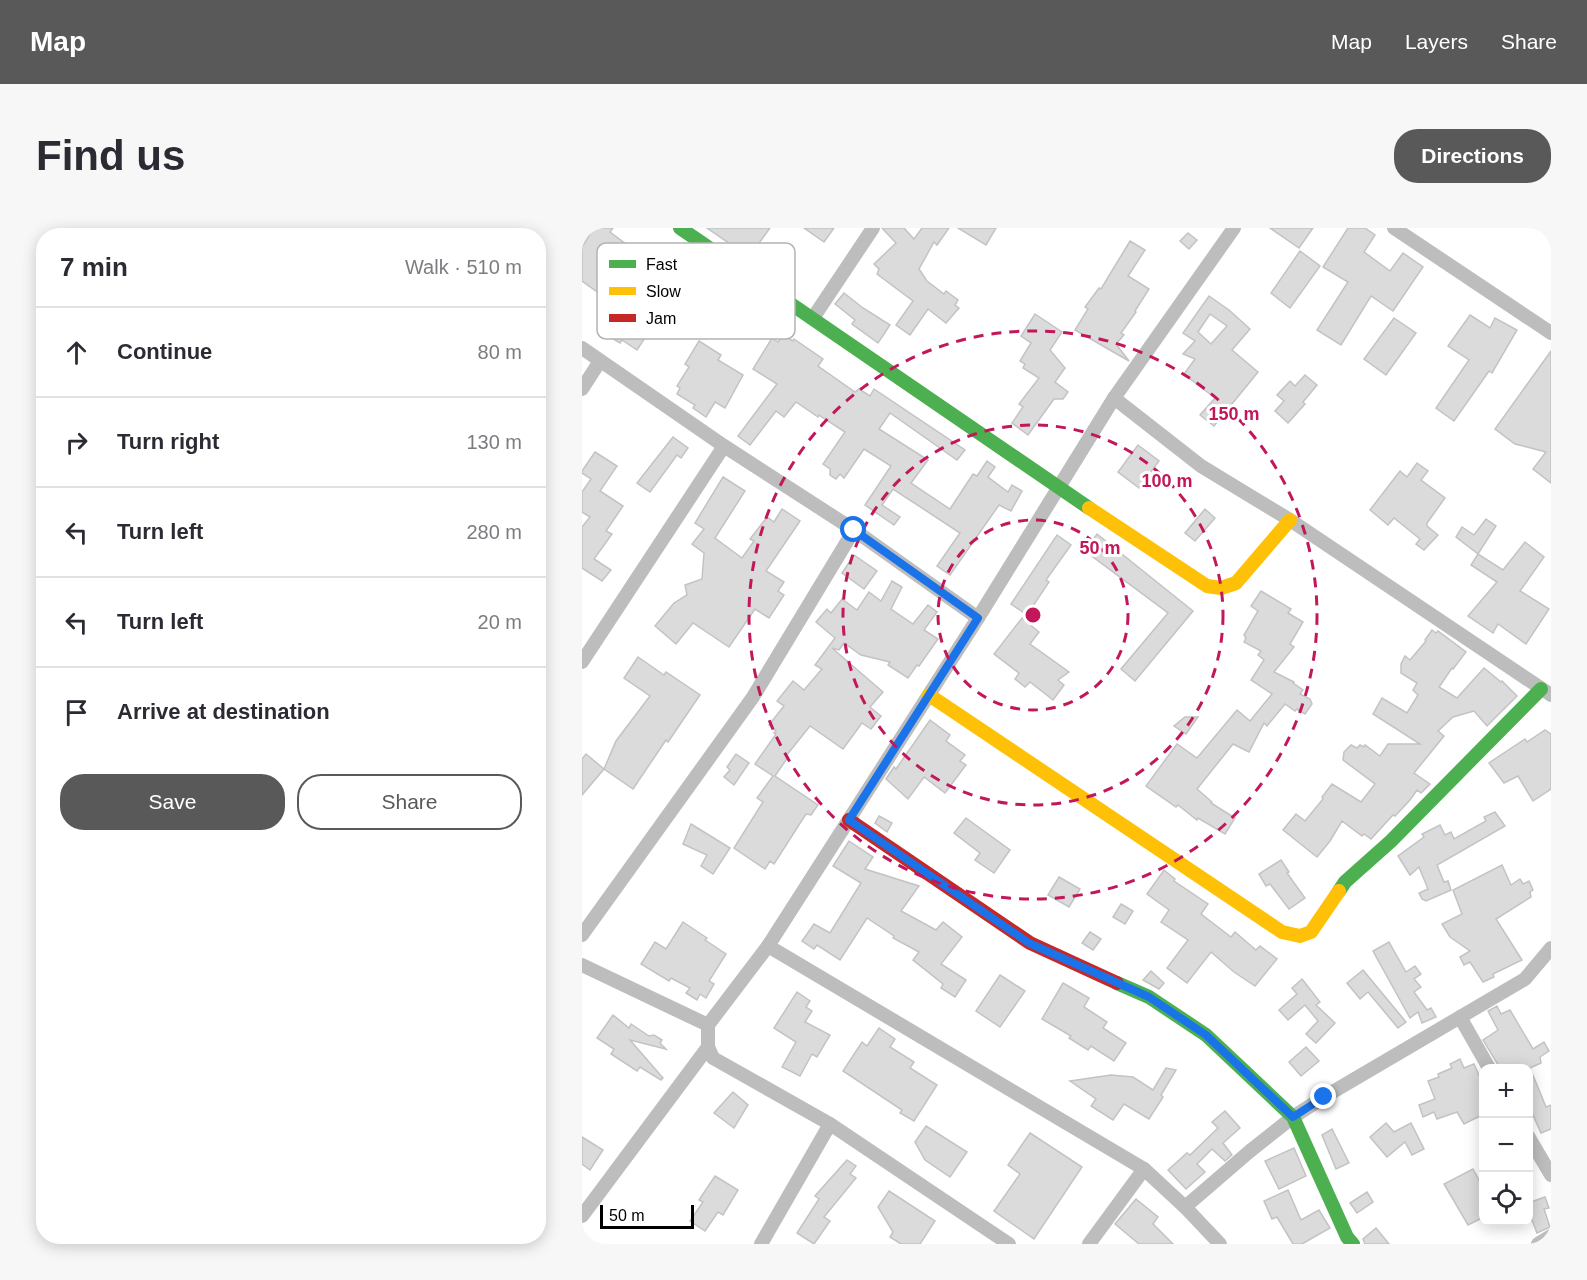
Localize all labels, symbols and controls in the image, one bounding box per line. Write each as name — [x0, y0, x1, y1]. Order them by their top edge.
text: Map — [30, 26, 86, 57]
text: Map — [1331, 30, 1372, 53]
text: Layers — [1405, 30, 1468, 53]
text: Share — [1501, 30, 1557, 53]
button: Directions — [1394, 129, 1551, 183]
text: Find us — [36, 132, 185, 179]
legend — [597, 243, 795, 339]
text: 7 min — [60, 252, 128, 282]
text: Walk · 510 m — [405, 256, 522, 278]
text: Fast — [646, 256, 678, 273]
text: Slow — [646, 283, 681, 300]
text: Jam — [646, 310, 676, 327]
icon: ahead — [60, 336, 93, 369]
text: Continue — [117, 339, 212, 364]
text: 80 m — [478, 341, 522, 363]
text: 150 m — [1208, 404, 1260, 424]
icon: right — [60, 426, 93, 459]
text: Turn right — [117, 429, 219, 454]
text: 130 m — [466, 431, 522, 453]
text: 100 m — [1141, 471, 1193, 491]
icon: left — [60, 516, 93, 549]
route start — [840, 516, 866, 542]
text: Turn left — [117, 519, 203, 544]
text: 280 m — [466, 521, 522, 543]
text: 50 m — [1079, 538, 1121, 558]
centre of rings — [1023, 605, 1043, 625]
icon: left — [60, 606, 93, 639]
text: Turn left — [117, 609, 203, 634]
text: 20 m — [478, 611, 522, 633]
icon: arrive — [60, 696, 93, 729]
text: Arrive at destination — [117, 699, 330, 724]
button: Save — [60, 774, 285, 830]
button: Share — [297, 774, 522, 830]
map controls — [1479, 1064, 1533, 1226]
button: + — [1479, 1064, 1533, 1118]
route end — [1310, 1083, 1336, 1109]
button: − — [1479, 1118, 1533, 1172]
button: locate — [1479, 1172, 1533, 1226]
scale bar — [600, 1202, 694, 1230]
text: 50 m — [609, 1207, 645, 1224]

